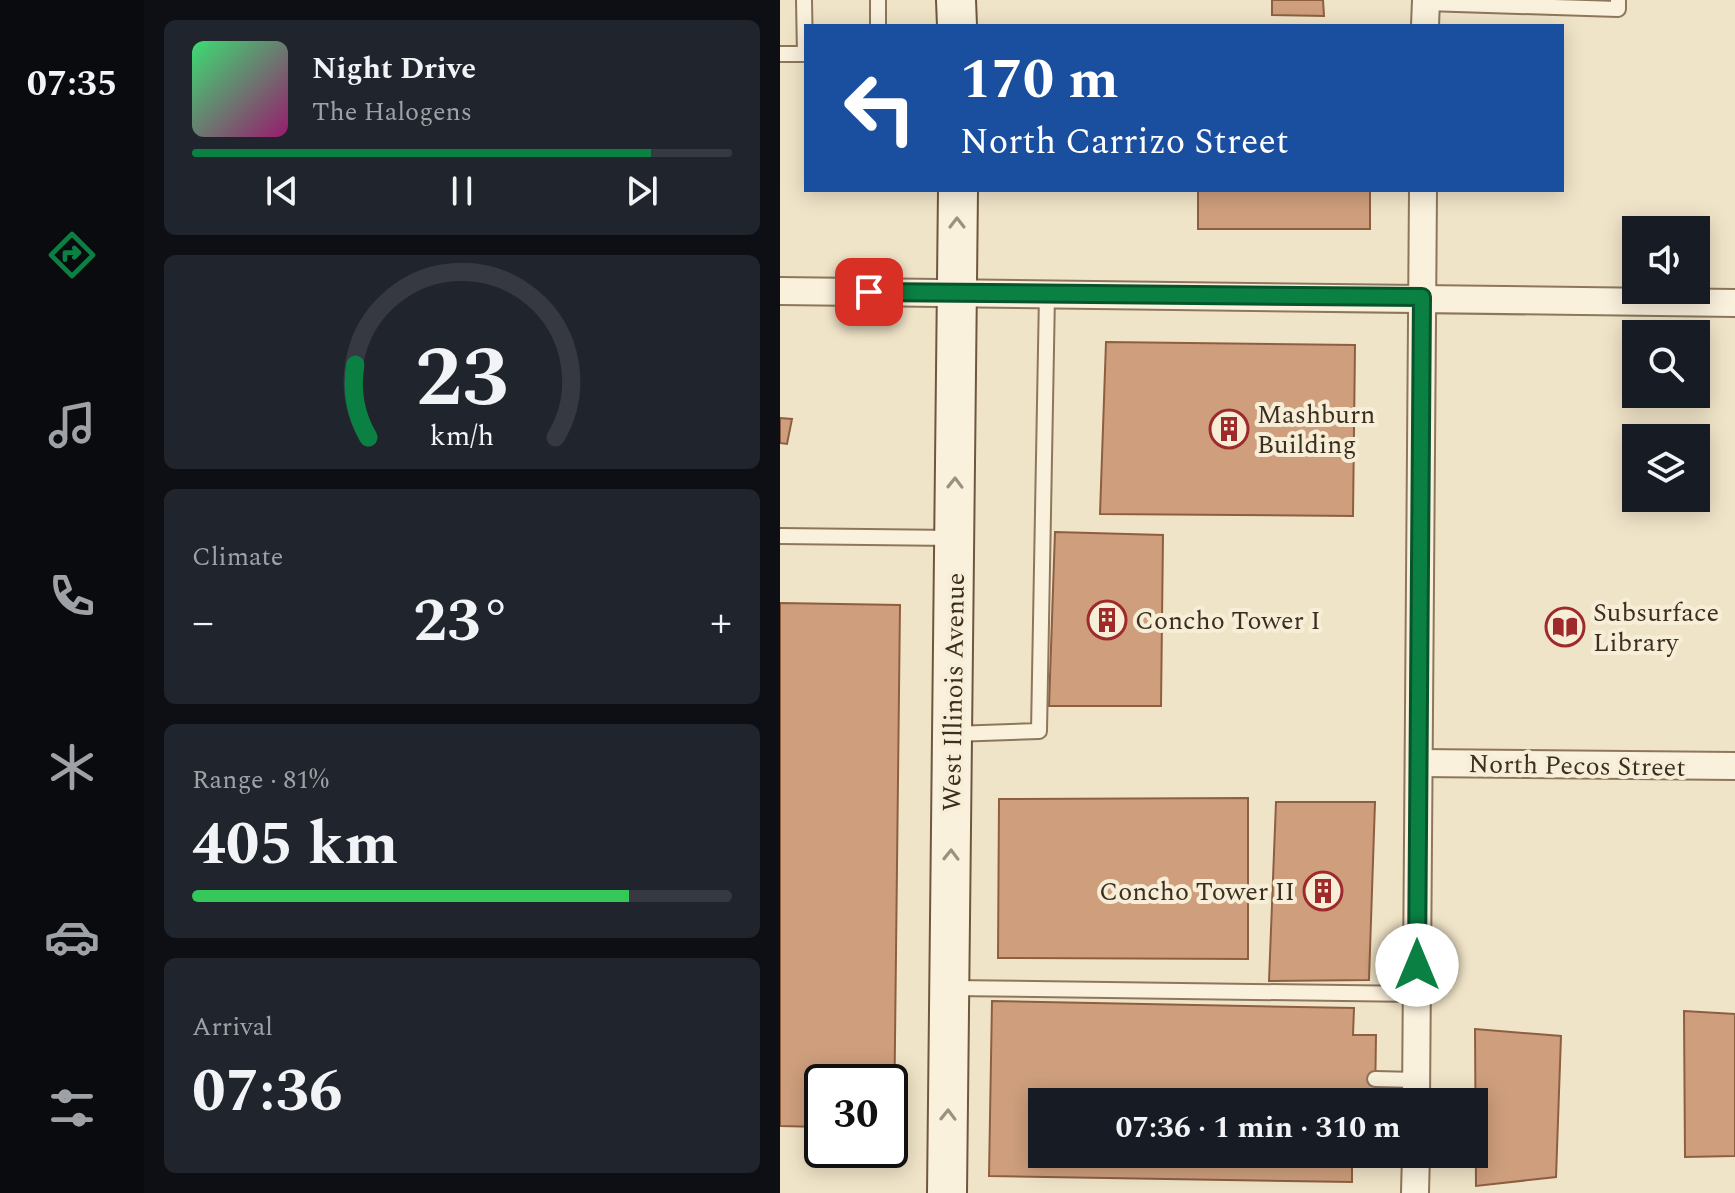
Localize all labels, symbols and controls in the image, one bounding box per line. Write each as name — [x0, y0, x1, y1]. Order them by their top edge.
text: 170 m — [960, 38, 1119, 123]
text: Night Drive — [312, 46, 476, 92]
icon: left — [828, 56, 932, 160]
text: 07:35 — [27, 57, 117, 112]
text: The Halogens — [312, 92, 472, 132]
text: North Carrizo Street — [960, 115, 1289, 170]
icon: previous — [260, 169, 304, 213]
icon: pause — [440, 169, 484, 213]
icon: next — [620, 169, 664, 213]
one-way arrow — [948, 216, 966, 229]
map controls — [1622, 216, 1710, 512]
button: sound — [1622, 216, 1710, 304]
icon: directions — [44, 227, 100, 283]
pin — [835, 258, 903, 326]
icon: arrive — [847, 270, 891, 314]
text: 23 — [415, 315, 509, 442]
button: search — [1622, 320, 1710, 408]
place label: Mashburn Building — [1257, 395, 1375, 465]
icon: music — [44, 397, 100, 453]
building icon: Mashburn Building — [1208, 408, 1250, 450]
text: km/h — [430, 415, 494, 458]
button: layers — [1622, 424, 1710, 512]
one-way arrow — [946, 476, 964, 489]
text: Climate — [192, 537, 283, 577]
icon: phone — [44, 568, 100, 624]
street label: West Illinois Avenue — [932, 572, 976, 812]
text: 23° — [413, 576, 511, 668]
text: − — [192, 589, 214, 656]
text: + — [710, 589, 732, 656]
place label: Subsurface Library — [1593, 593, 1719, 663]
building icon: Concho Tower I — [1086, 599, 1128, 641]
place label: Concho Tower I — [1135, 601, 1321, 641]
library icon: Subsurface Library — [1544, 606, 1586, 648]
icon: climate — [44, 739, 100, 795]
street label: North Pecos Street — [1468, 744, 1686, 788]
text: Range · 81% — [192, 760, 329, 800]
text: 405 km — [192, 799, 398, 891]
one-way arrow — [942, 848, 960, 861]
building icon: Concho Tower II — [1302, 870, 1344, 912]
place label: Concho Tower II — [1099, 872, 1295, 912]
icon: car — [44, 909, 100, 965]
position arrow — [1375, 923, 1459, 1007]
text: Arrival — [192, 1007, 273, 1047]
text: 07:36 — [192, 1046, 343, 1138]
speed limit sign: 30 — [804, 1064, 908, 1168]
icon: filters — [44, 1080, 100, 1136]
text: 07:36 · 1 min · 310 m — [1115, 1105, 1401, 1151]
one-way arrow — [939, 1108, 957, 1121]

